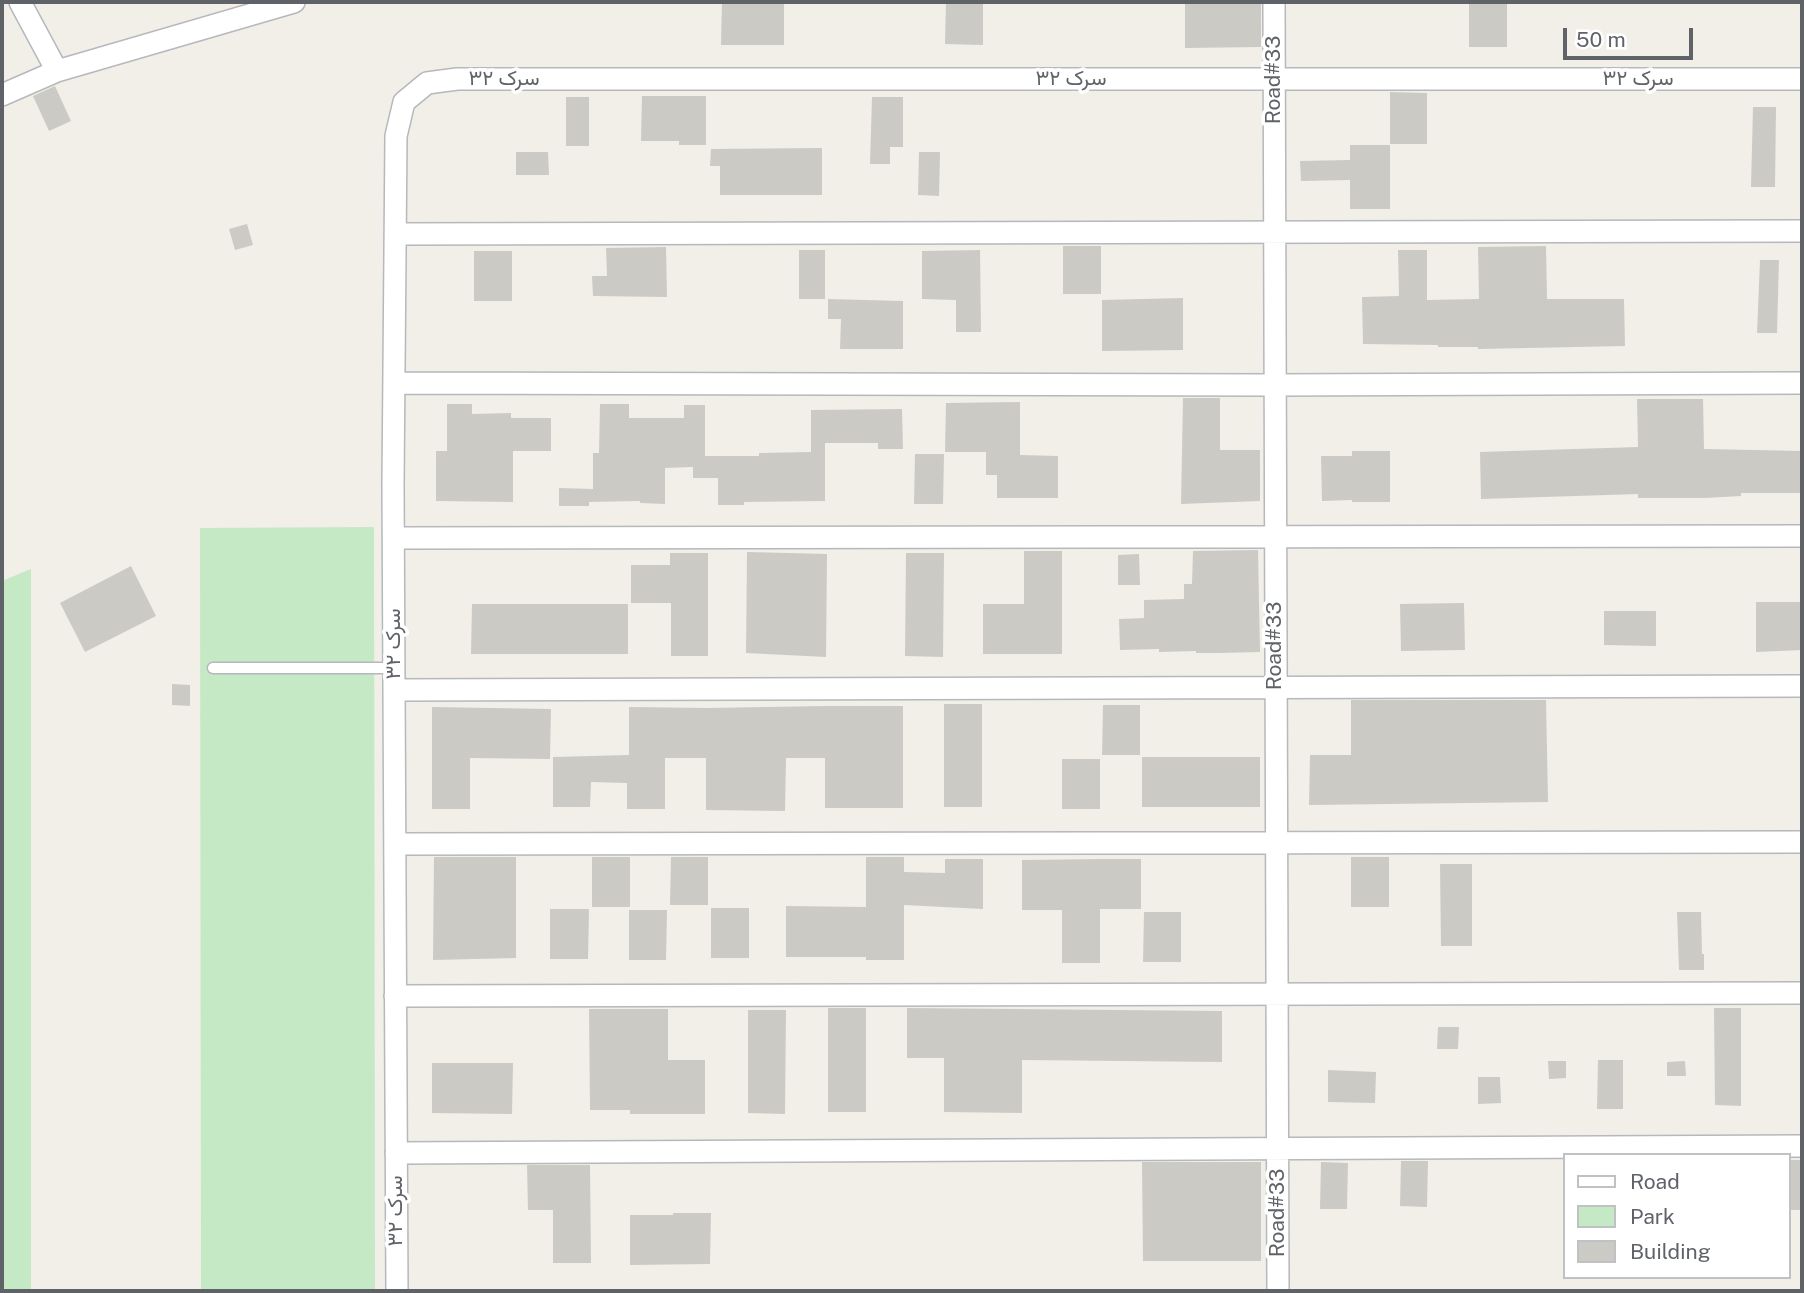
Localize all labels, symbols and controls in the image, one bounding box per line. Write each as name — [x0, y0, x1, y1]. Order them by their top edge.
scale bar — [1566, 14, 1696, 58]
text: 50 m — [1576, 27, 1626, 52]
street label: Road#33 — [1261, 36, 1287, 124]
street label: سرک ۳۲ — [468, 66, 540, 92]
street label: سرک ۳۲ — [1035, 66, 1107, 92]
street label: سرک ۳۲ — [1602, 66, 1674, 92]
street label: Road#33 — [1262, 602, 1288, 690]
street label: سرک ۳۲ — [381, 608, 407, 680]
legend — [1562, 1153, 1790, 1279]
street label: Road#33 — [1265, 1169, 1291, 1257]
text: Road — [1630, 1169, 1680, 1194]
street label: سرک ۳۲ — [383, 1175, 409, 1247]
text: Park — [1630, 1204, 1675, 1229]
text: Building — [1630, 1239, 1711, 1264]

